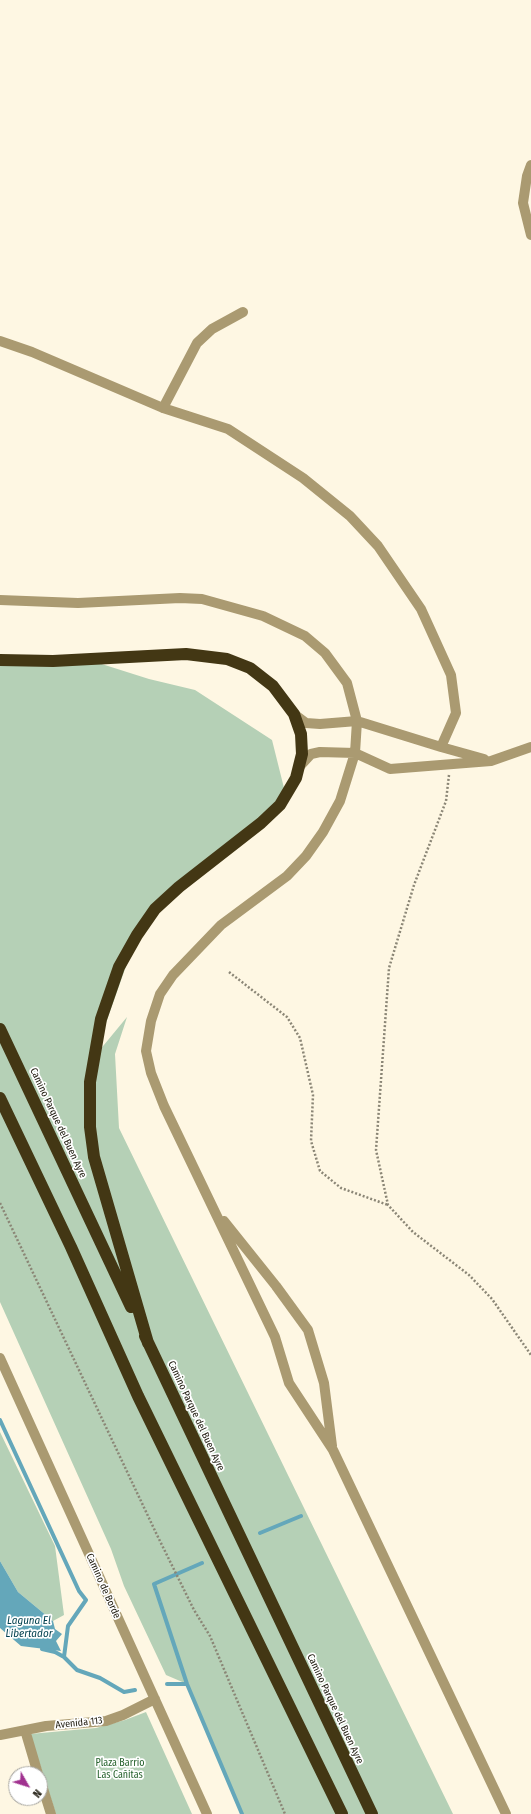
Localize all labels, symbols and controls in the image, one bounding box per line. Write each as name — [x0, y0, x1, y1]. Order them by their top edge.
street label: Camino Parque del Buen Ayre — [27, 1066, 89, 1180]
street label: Camino Parque del Buen Ayre — [165, 1359, 227, 1473]
street label: Camino de Borde — [83, 1552, 123, 1620]
water label: Laguna El Libertador — [6, 1614, 52, 1640]
street label: Camino Parque del Buen Ayre — [304, 1652, 366, 1766]
street label: Avenida 113 — [55, 1715, 103, 1731]
park label: Plaza Barrio Las Cañitas — [96, 1757, 144, 1780]
north arrow — [8, 1766, 48, 1806]
text: N — [30, 1787, 44, 1800]

